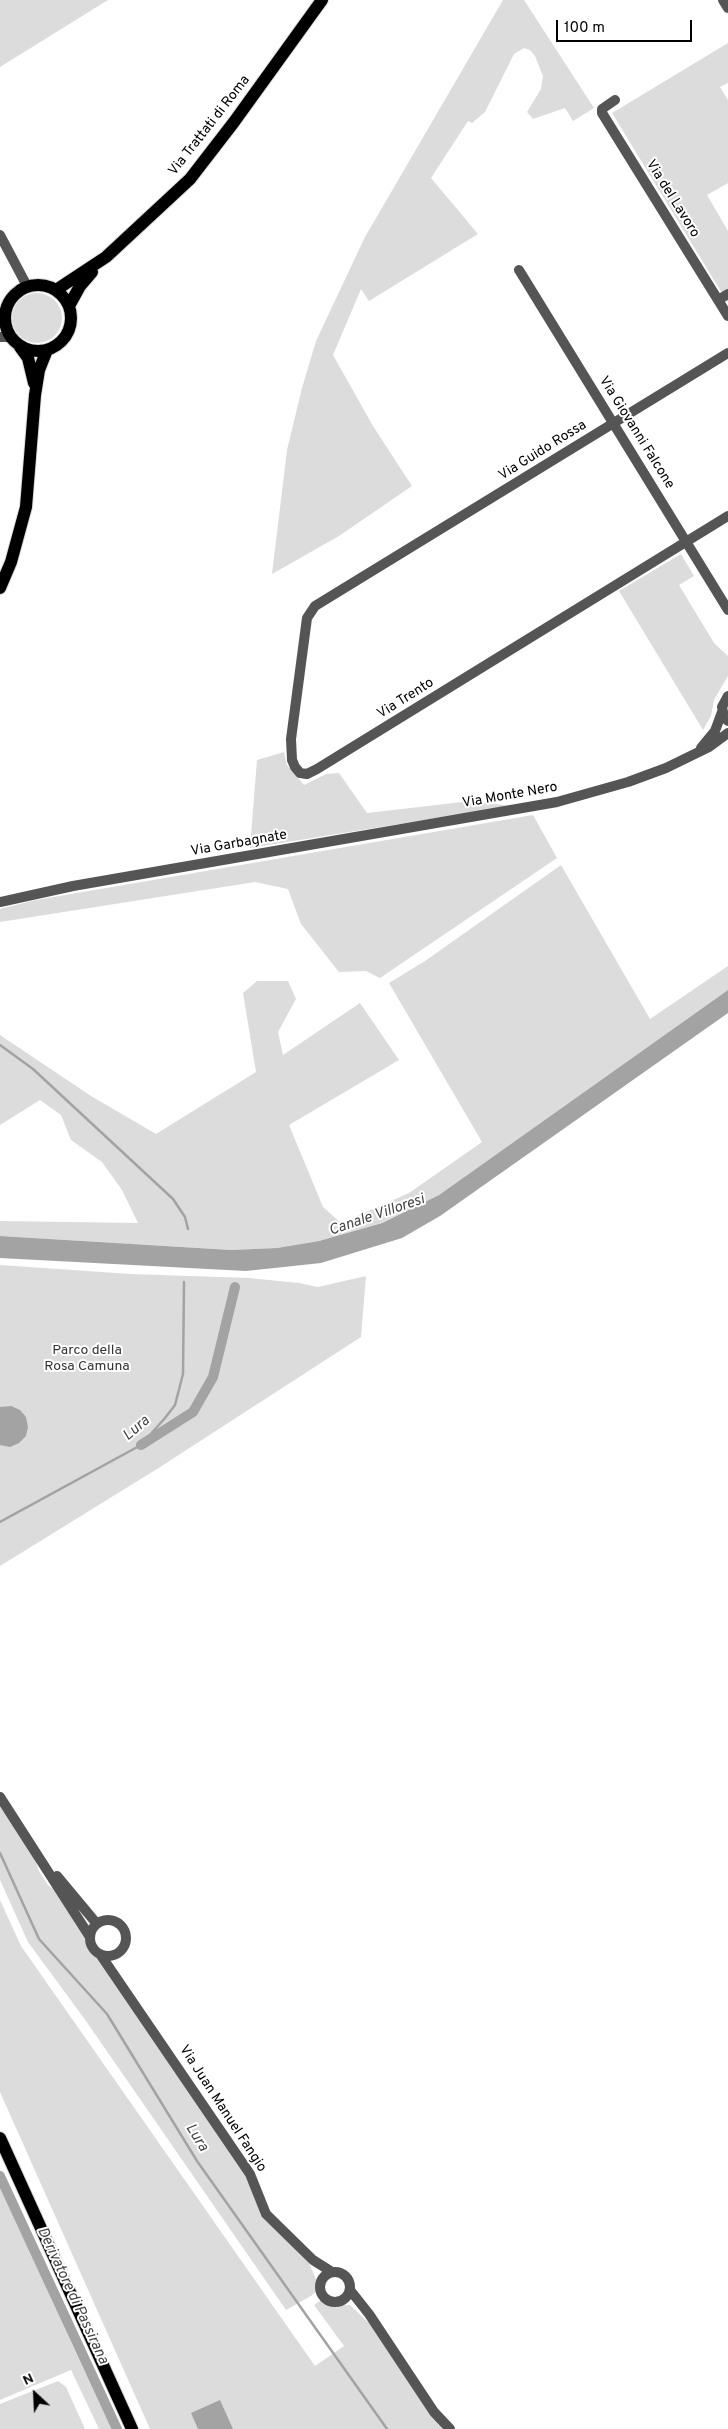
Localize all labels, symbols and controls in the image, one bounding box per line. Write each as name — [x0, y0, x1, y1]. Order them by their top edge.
scale bar — [558, 10, 694, 42]
text: 100 m — [564, 19, 605, 38]
street label: Via Trattati di Roma — [166, 73, 254, 179]
street label: Via del Lavoro — [641, 157, 703, 241]
street label: Via Giovanni Falcone — [594, 374, 678, 492]
street label: Via Guido Rossa — [496, 417, 590, 485]
street label: Via Trento — [375, 675, 437, 723]
street label: Via Monte Nero — [461, 779, 559, 813]
street label: Via Garbagnate — [190, 827, 288, 861]
water label: Canale Villoresi — [327, 1191, 427, 1241]
park label: Parco della Rosa Camuna — [44, 1343, 130, 1375]
water label: Lura — [120, 1413, 154, 1445]
street label: Via Juan Manuel Fangio — [175, 2042, 269, 2176]
water label: Lura — [181, 2121, 211, 2155]
water label: Derivatore di Passirana — [32, 2225, 112, 2367]
north arrow — [10, 2369, 60, 2419]
text: N — [20, 2370, 37, 2390]

